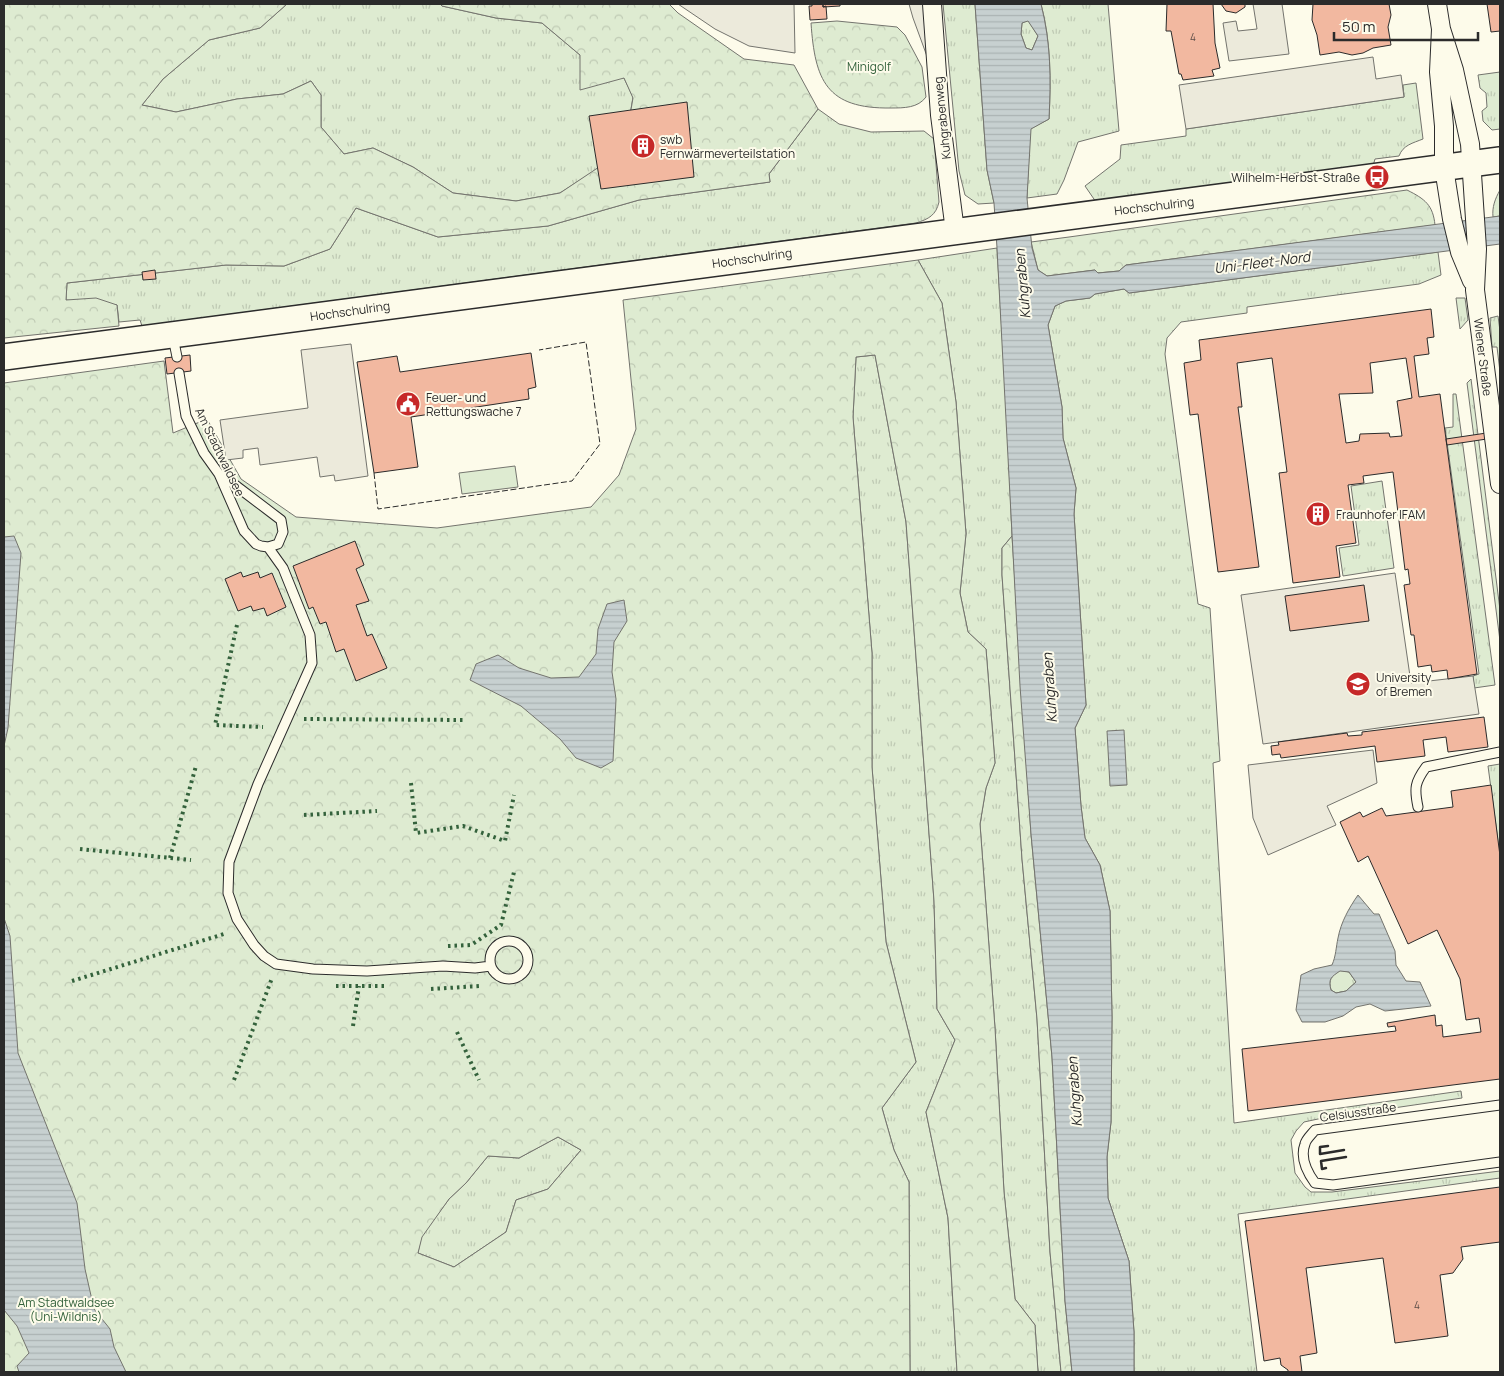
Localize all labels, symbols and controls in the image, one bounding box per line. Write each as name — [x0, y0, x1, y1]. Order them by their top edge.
scale bar — [1334, 10, 1478, 42]
text: 50 m — [1342, 16, 1376, 37]
house number: 4 — [1190, 30, 1196, 44]
park label: Minigolf — [847, 58, 892, 75]
street label: Kuhgrabenweg — [929, 76, 955, 160]
place label: swb Fernwärmeverteilstation — [660, 131, 795, 162]
building icon: swb Fernwärmeverteilstation — [630, 133, 656, 159]
bus stop icon: Wilhelm-Herbst-Straße — [1364, 164, 1390, 190]
place label: Wilhelm-Herbst-Straße — [1231, 169, 1360, 186]
street label: Hochschulring — [1113, 193, 1195, 219]
street label: Hochschulring — [711, 244, 793, 272]
water label: Uni-Fleet-Nord — [1213, 246, 1313, 277]
water label: Kuhgraben — [1009, 248, 1035, 320]
street label: Hochschulring — [309, 297, 391, 325]
street label: Wiener Straße — [1470, 317, 1496, 397]
place label: Feuer- und Rettungswache 7 — [426, 389, 522, 420]
public building icon: Feuer- und Rettungswache 7 — [395, 391, 421, 417]
street label: Am Stadtwaldsee — [191, 405, 249, 499]
building icon: Fraunhofer IFAM — [1305, 501, 1331, 527]
place label: Fraunhofer IFAM — [1336, 506, 1425, 523]
water label: Kuhgraben — [1037, 652, 1061, 724]
place label: University of Bremen — [1376, 669, 1432, 700]
school or university icon: University of Bremen — [1345, 671, 1371, 697]
water label: Kuhgraben — [1062, 1056, 1086, 1128]
street label: Celsiusstraße — [1319, 1098, 1397, 1126]
park label: Am Stadtwaldsee (Uni-Wildnis) — [18, 1294, 114, 1325]
house number: 4 — [1414, 1298, 1420, 1312]

